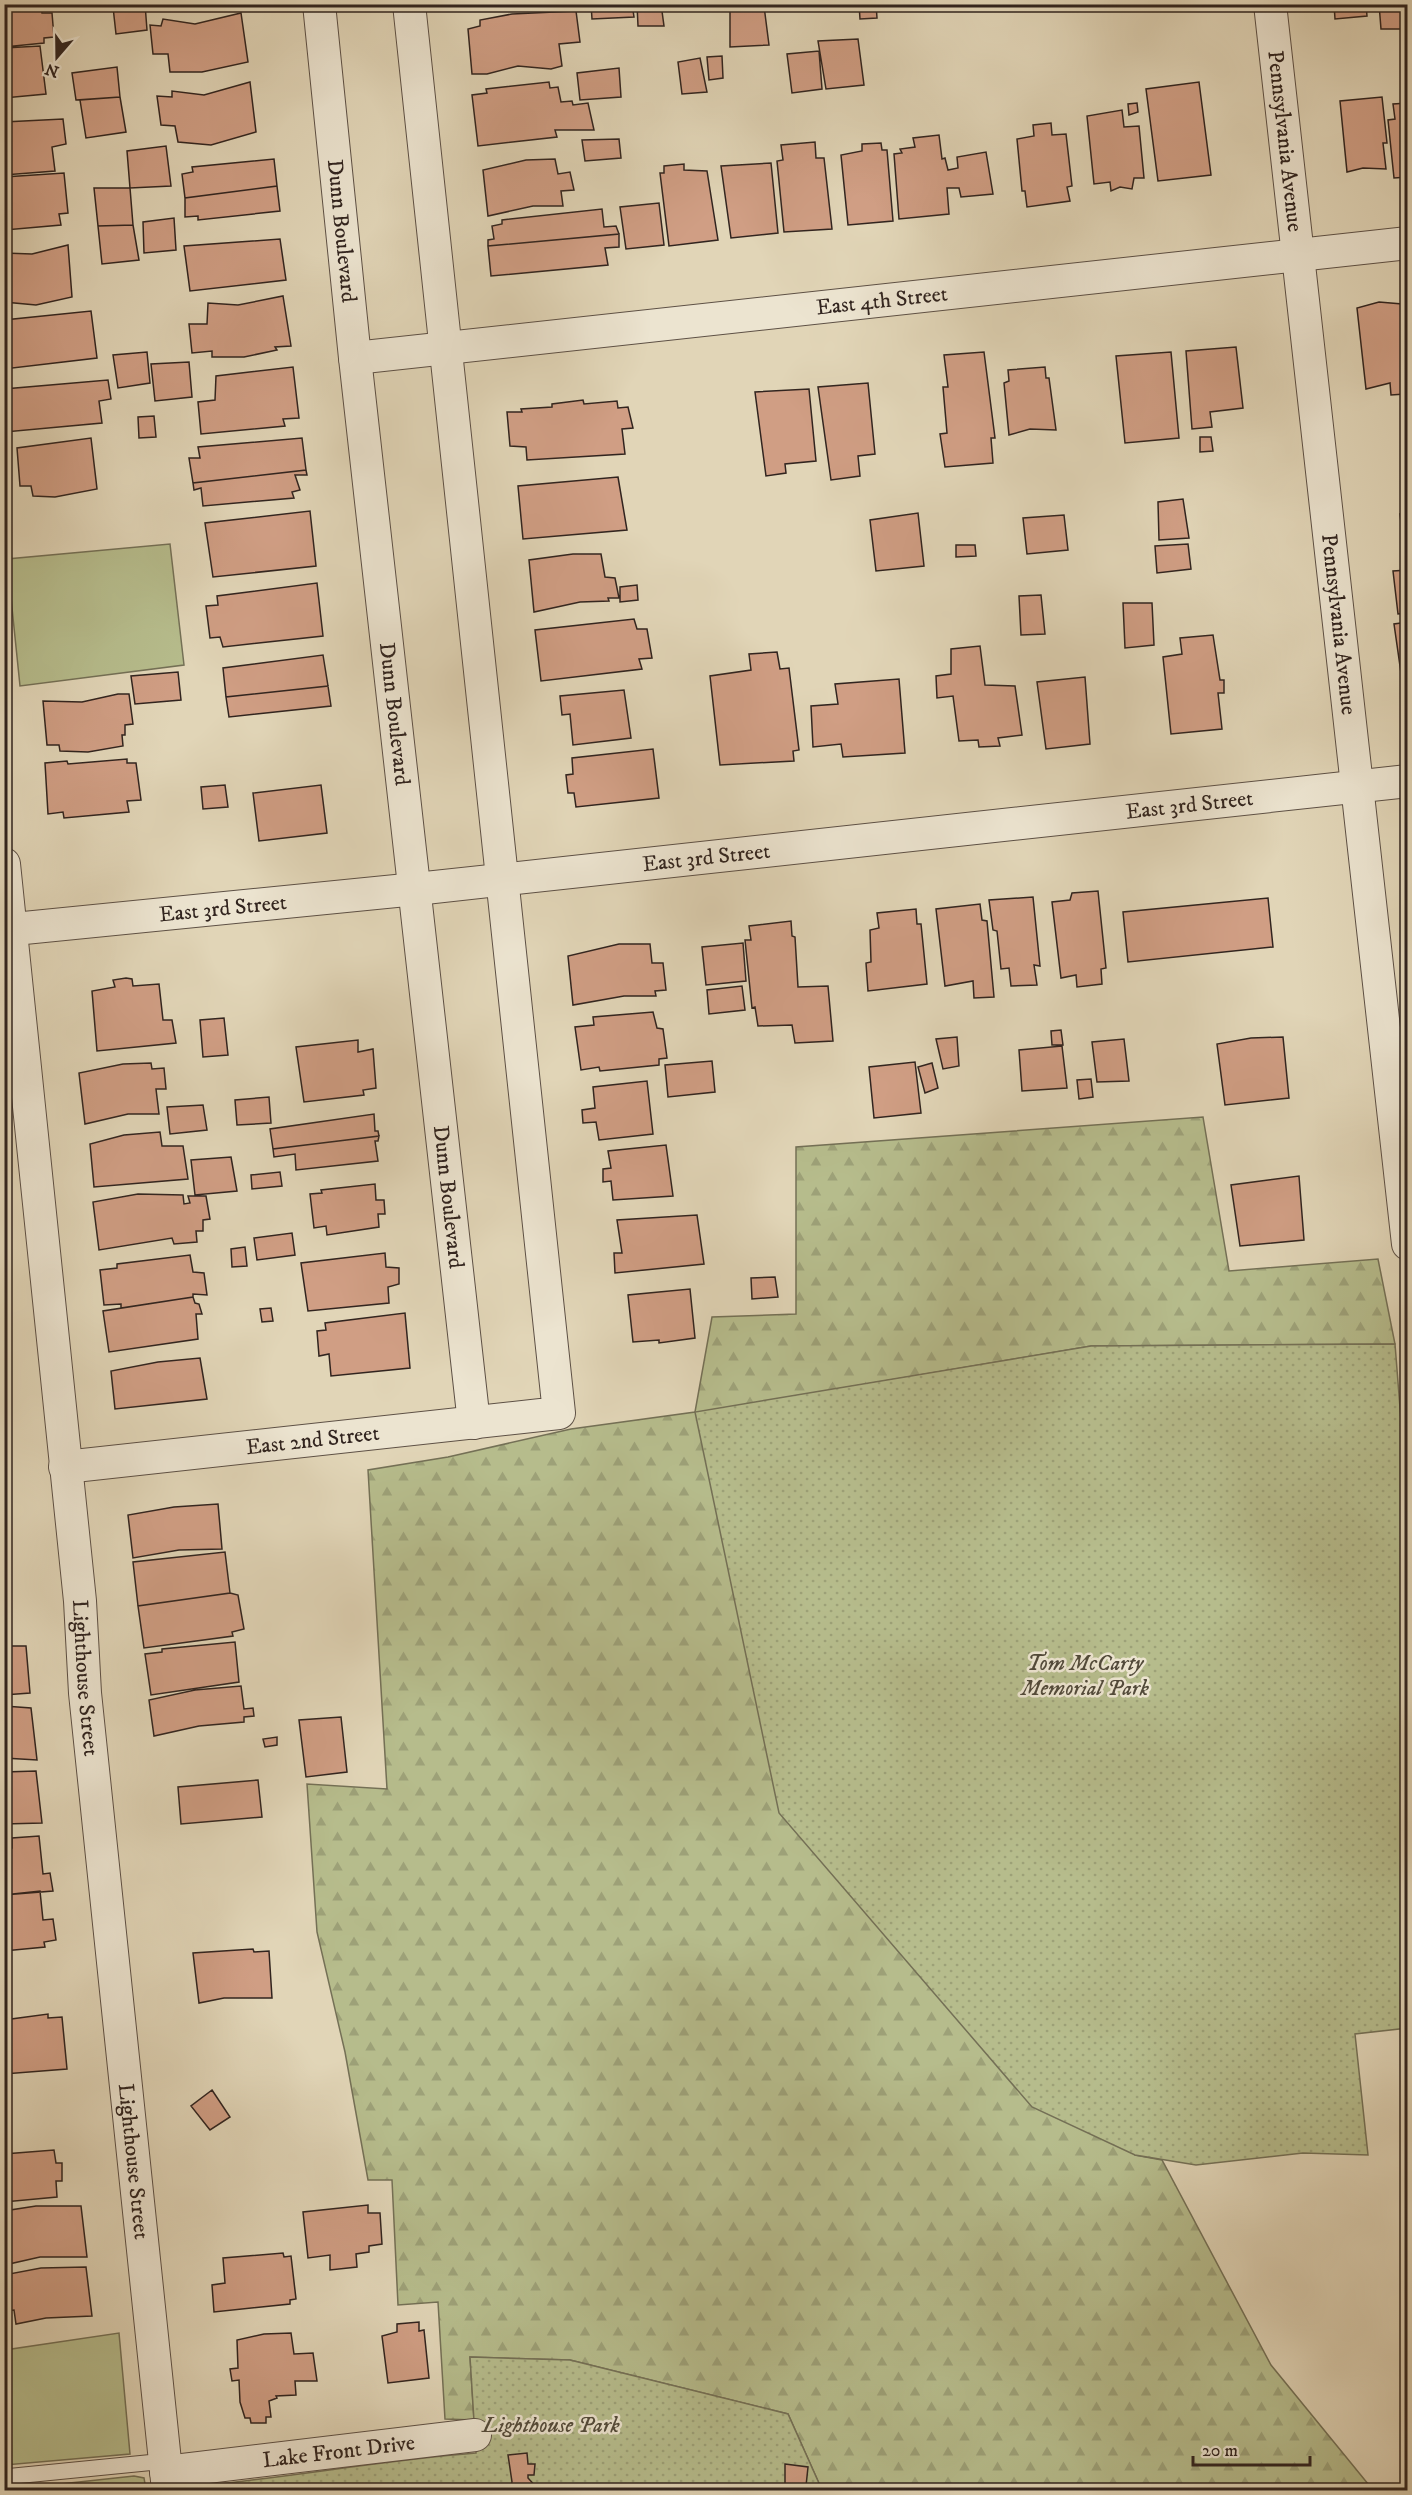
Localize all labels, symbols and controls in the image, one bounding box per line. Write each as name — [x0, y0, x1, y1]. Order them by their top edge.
north arrow — [27, 27, 87, 87]
street label: Pennsylvania Avenue — [1262, 49, 1309, 233]
text: N — [43, 59, 62, 82]
street label: Dunn Boulevard — [321, 158, 363, 304]
street label: East 4th Street — [815, 280, 949, 321]
street label: Pennsylvania Avenue — [1316, 532, 1363, 716]
street label: Dunn Boulevard — [373, 641, 416, 787]
street label: East 3rd Street — [1124, 784, 1255, 825]
street label: East 3rd Street — [641, 837, 771, 878]
street label: East 3rd Street — [158, 888, 288, 928]
street label: Dunn Boulevard — [427, 1124, 470, 1270]
street label: East 2nd Street — [244, 1419, 381, 1461]
street label: Lighthouse Street — [66, 1599, 105, 1757]
park label: Tom McCarty Memorial Park — [1019, 1650, 1150, 1702]
street label: Lighthouse Street — [112, 2082, 155, 2241]
park label: Lighthouse Park — [480, 2412, 621, 2439]
street label: Lake Front Drive — [261, 2429, 416, 2474]
scale bar — [1193, 2429, 1310, 2467]
text: 20 m — [1202, 2440, 1238, 2462]

